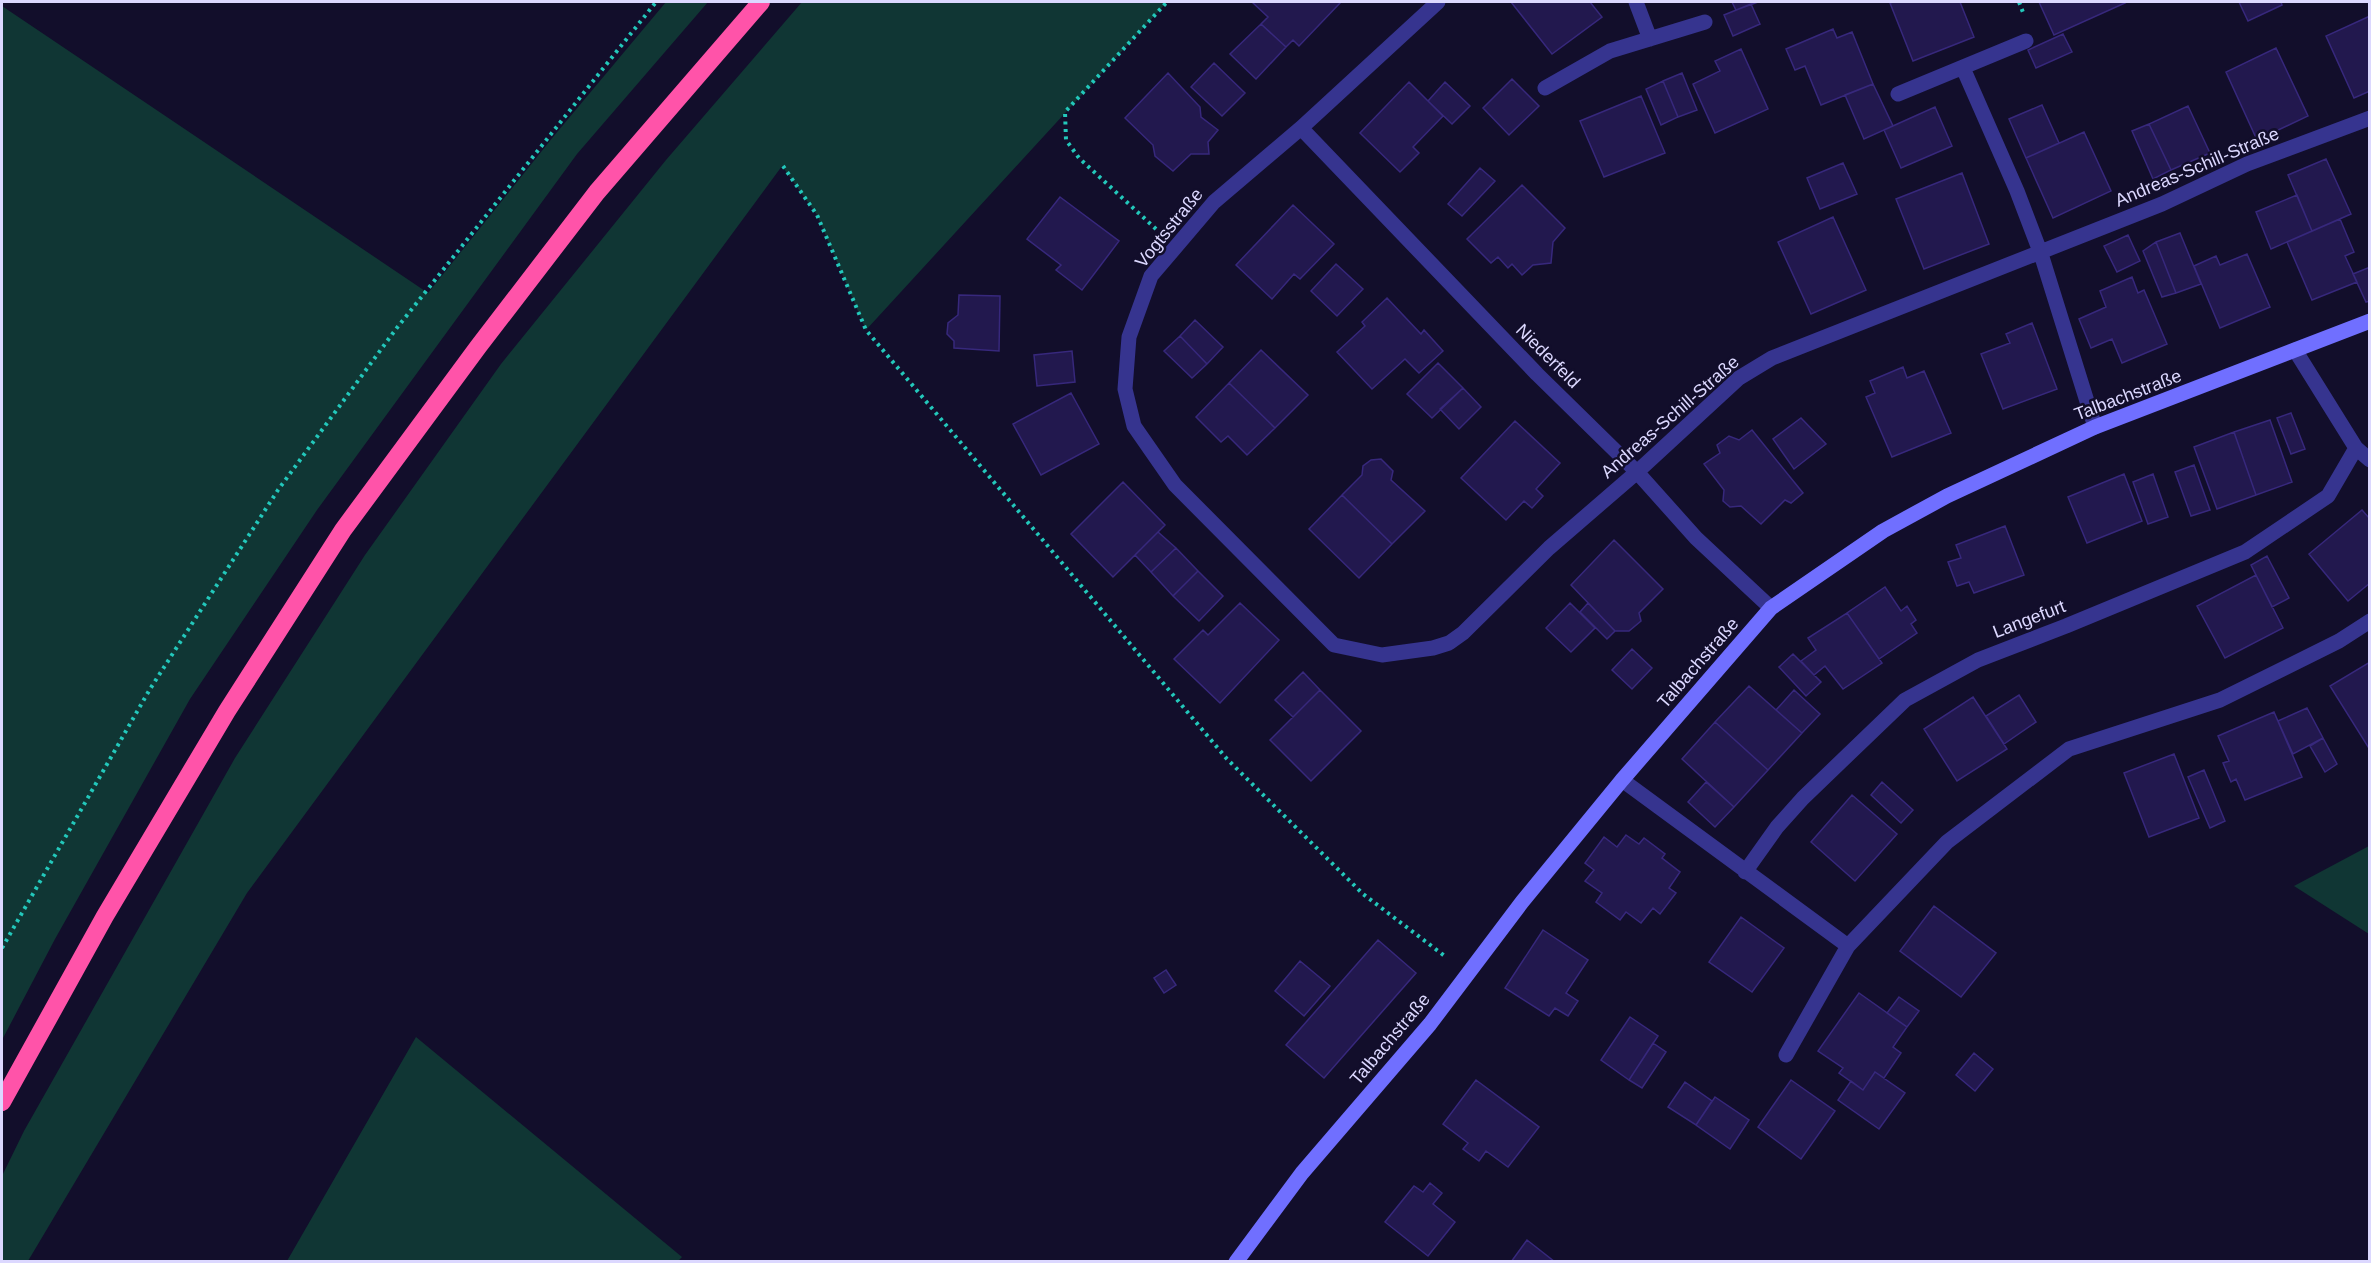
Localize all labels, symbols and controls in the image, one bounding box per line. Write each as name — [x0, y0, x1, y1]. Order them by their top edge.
street label: Andreas-Schill-Straße — [2112, 123, 2282, 211]
street label: Vogtsstraße — [1131, 184, 1207, 272]
street label: Niederfeld — [1512, 320, 1584, 392]
street label: Andreas-Schill-Straße — [1597, 352, 1743, 482]
street label: Talbachstraße — [2072, 365, 2184, 425]
street label: Langefurt — [1990, 596, 2068, 642]
street label: Talbachstraße — [1653, 614, 1743, 712]
street label: Talbachstraße — [1346, 989, 1434, 1089]

